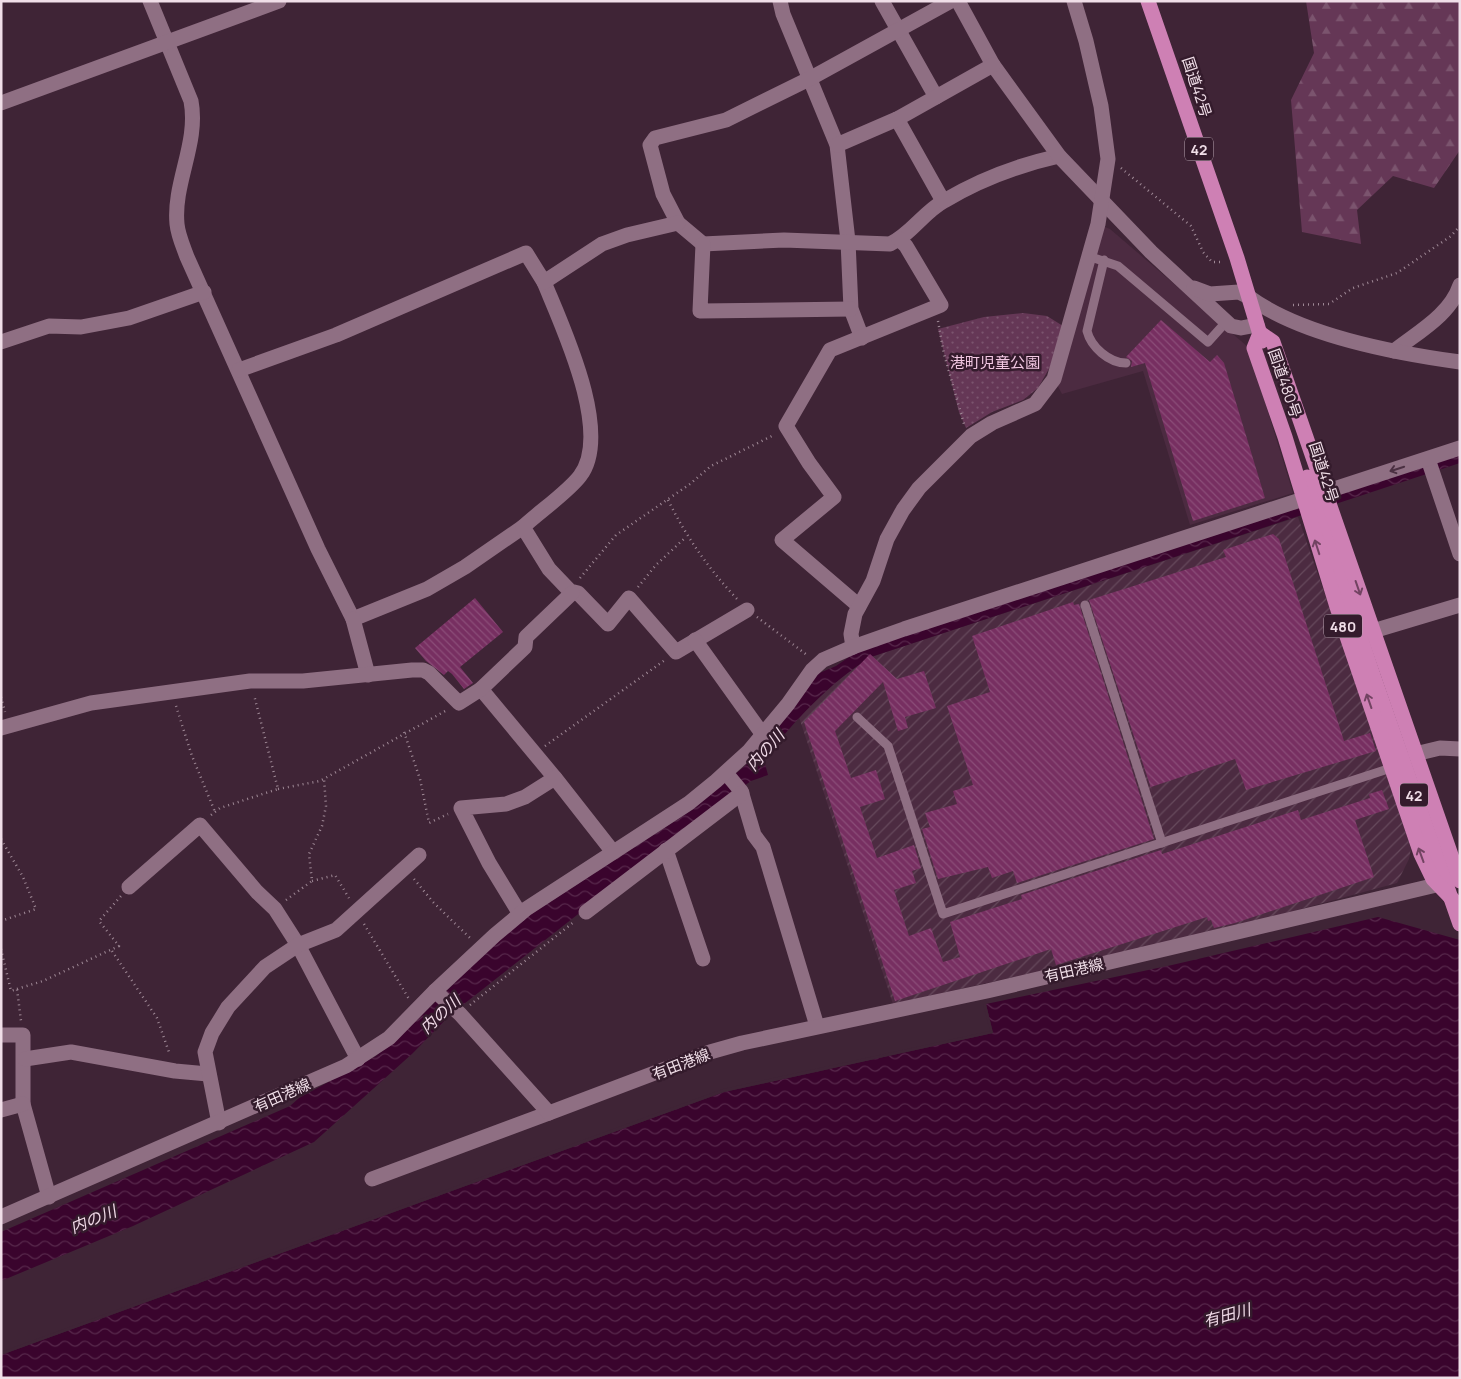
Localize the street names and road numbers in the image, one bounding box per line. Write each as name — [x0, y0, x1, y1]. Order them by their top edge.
street label: 国道42号 — [1177, 54, 1217, 120]
road number: 42 — [1185, 138, 1213, 160]
street label: 国道480号 — [1263, 346, 1307, 420]
street label: 国道42号 — [1304, 439, 1344, 505]
road number: 480 — [1324, 614, 1362, 638]
road number: 42 — [1400, 784, 1428, 806]
street label: 有田港線 — [1042, 953, 1106, 987]
street label: 有田港線 — [649, 1043, 713, 1085]
street label: 有田港線 — [250, 1073, 314, 1117]

